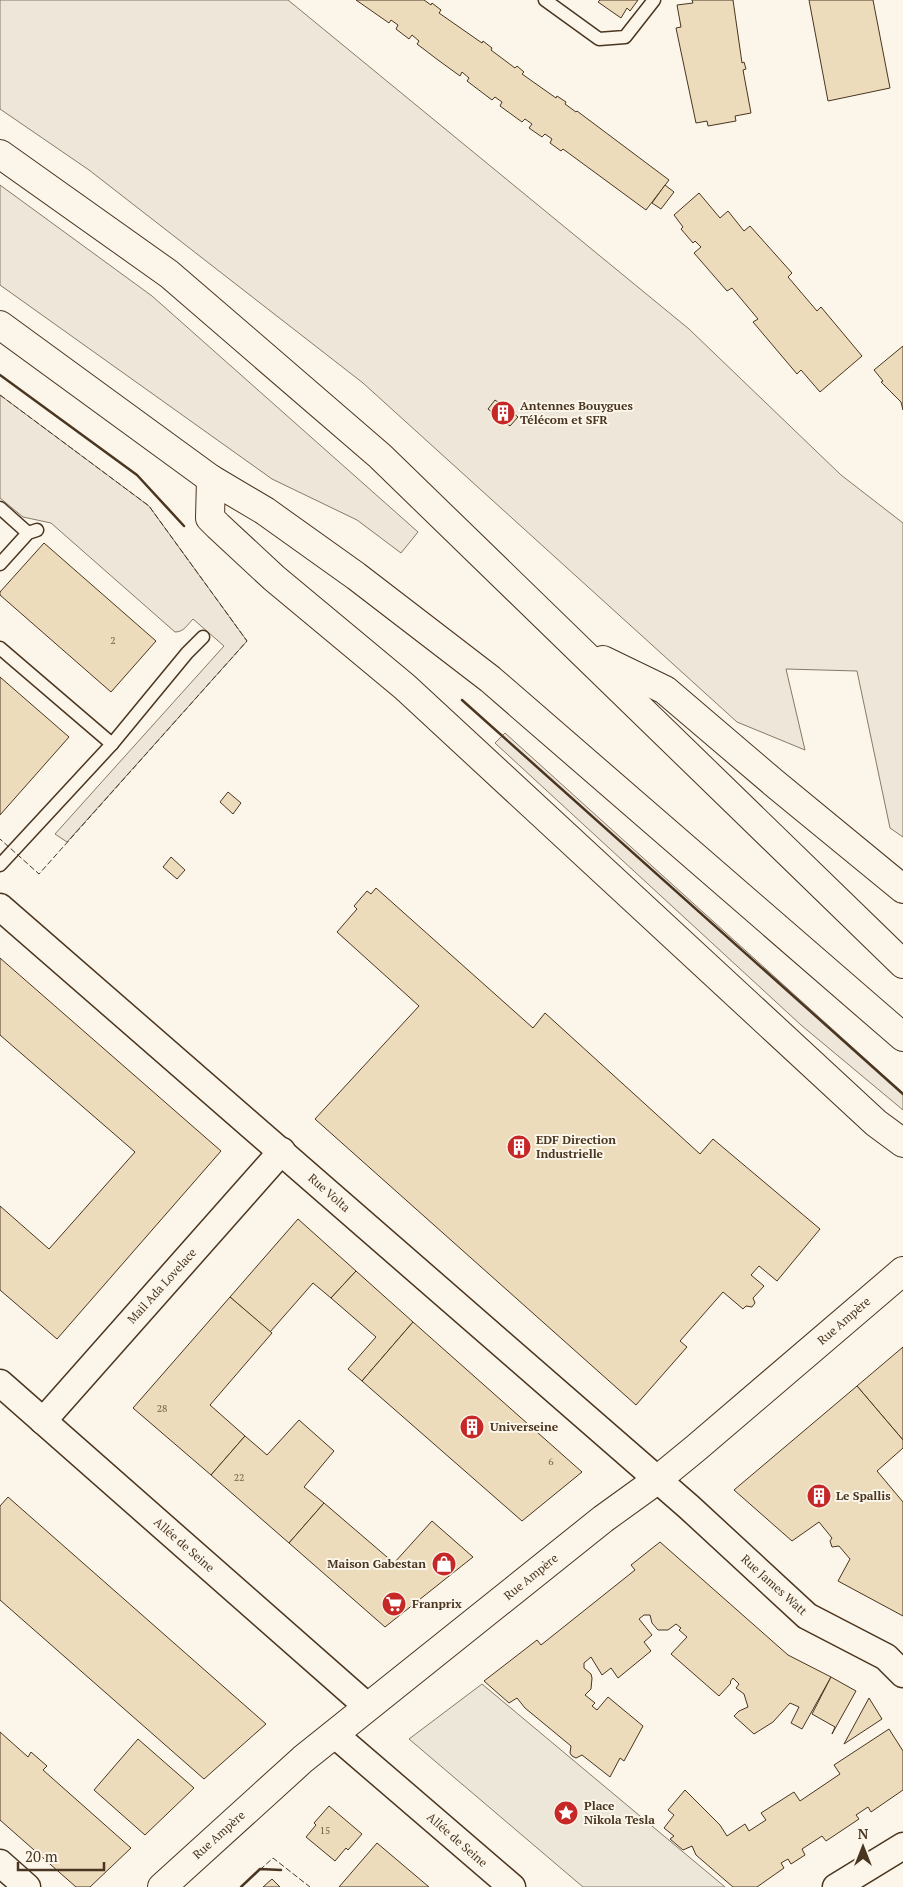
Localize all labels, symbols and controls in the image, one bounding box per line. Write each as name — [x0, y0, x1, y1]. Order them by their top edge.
place label: Antennes Bouygues Télécom et SFR — [520, 398, 633, 427]
building icon: Antennes Bouygues Télécom et SFR — [490, 400, 516, 426]
house number: 2 — [110, 634, 116, 647]
place label: EDF Direction Industrielle — [536, 1132, 616, 1161]
building icon: EDF Direction Industrielle — [506, 1134, 532, 1160]
street label: Rue Volta — [305, 1170, 353, 1215]
street label: Mail Ada Lovelace — [124, 1245, 199, 1326]
street label: Rue Ampère — [814, 1294, 873, 1348]
house number: 28 — [157, 1402, 167, 1415]
building icon: Universeine — [459, 1414, 485, 1440]
place label: Universeine — [490, 1419, 559, 1434]
house number: 6 — [548, 1455, 554, 1468]
house number: 22 — [234, 1471, 244, 1484]
building icon: Le Spallis — [806, 1483, 832, 1509]
place label: Le Spallis — [836, 1488, 891, 1503]
street label: Allée de Seine — [151, 1514, 218, 1575]
street label: Rue Ampère — [501, 1550, 561, 1603]
shop icon: Maison Gabestan — [431, 1551, 457, 1577]
street label: Rue James Watt — [738, 1551, 811, 1619]
place label: Maison Gabestan — [327, 1556, 426, 1571]
supermarket icon: Franprix — [381, 1591, 407, 1617]
place label: Franprix — [412, 1596, 462, 1611]
place label: Place Nikola Tesla — [584, 1798, 655, 1827]
place icon: Place Nikola Tesla — [553, 1800, 579, 1826]
street label: Rue Ampère — [189, 1807, 248, 1862]
street label: Allée de Seine — [424, 1809, 491, 1870]
north arrow — [838, 1822, 888, 1872]
house number: 15 — [320, 1824, 330, 1837]
text: N — [858, 1824, 869, 1843]
scale bar — [18, 1840, 104, 1872]
text: 20 m — [25, 1846, 58, 1866]

